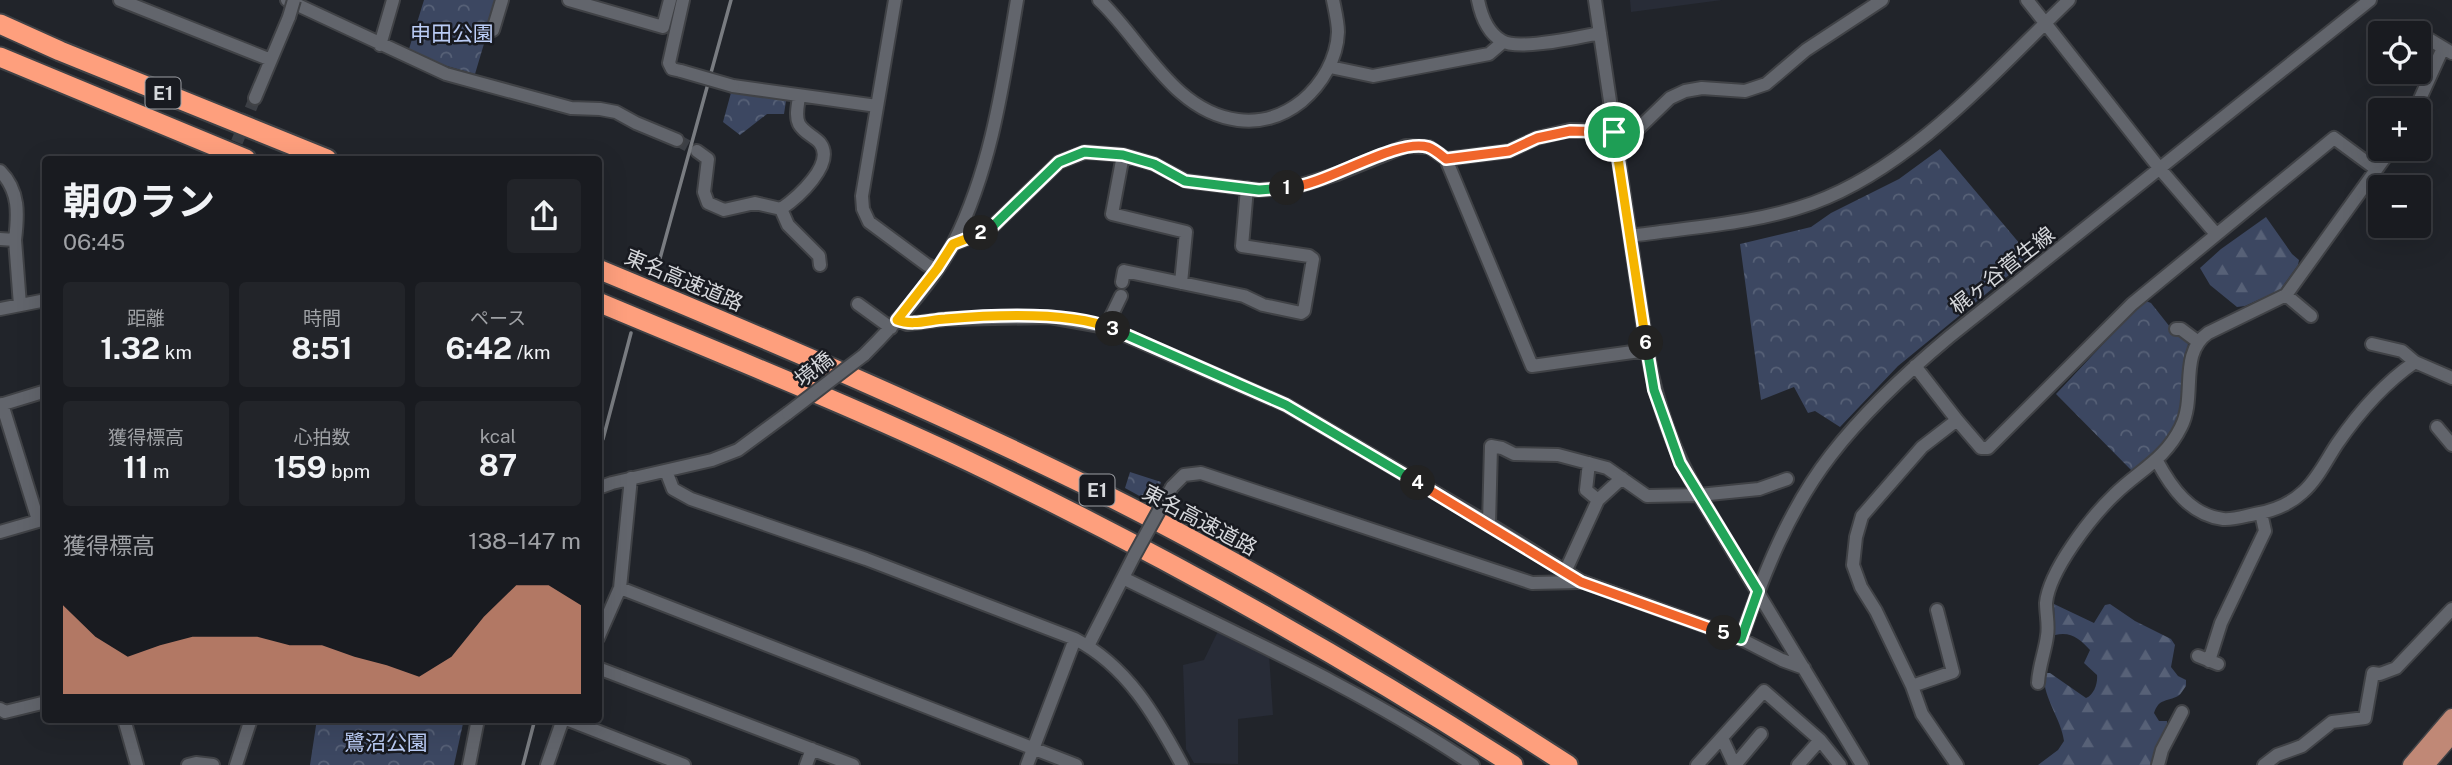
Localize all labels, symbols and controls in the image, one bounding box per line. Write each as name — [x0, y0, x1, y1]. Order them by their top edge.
park label: 申田公園 — [410, 21, 494, 46]
map controls — [2368, 21, 2431, 238]
button: locate — [2368, 21, 2431, 84]
road number: E1 — [146, 78, 180, 108]
button: + — [2368, 98, 2431, 161]
pin — [1584, 102, 1644, 162]
icon: arrive — [1595, 113, 1633, 151]
pin: 1 — [1270, 170, 1304, 206]
button: − — [2368, 175, 2431, 238]
text: 1 — [1282, 176, 1291, 198]
text: 朝のラン — [63, 179, 215, 224]
button: share — [507, 179, 581, 253]
pin: 2 — [964, 216, 998, 250]
text: 2 — [974, 221, 987, 243]
street label: 梶ヶ谷菅生線 — [1945, 221, 2059, 319]
text: 06:45 — [63, 228, 125, 255]
street label: 東名高速道路 — [621, 244, 747, 316]
text: 距離 — [127, 307, 165, 329]
text: 時間 — [303, 307, 341, 329]
text: ペース — [470, 307, 526, 329]
pin: 3 — [1096, 312, 1130, 346]
text: 3 — [1106, 317, 1119, 339]
pin: 6 — [1628, 326, 1664, 360]
text: 1.32 — [100, 330, 160, 366]
text: 8:51 — [291, 330, 353, 366]
text: 6:42 — [446, 330, 512, 366]
text: 6 — [1639, 331, 1652, 353]
text: km — [160, 341, 192, 363]
text: /km — [512, 341, 550, 363]
street label: 境橋 — [790, 346, 838, 392]
text: kcal — [480, 425, 516, 447]
text: 獲得標高 — [108, 426, 184, 448]
text: 心拍数 — [293, 426, 351, 448]
text: 87 — [479, 447, 517, 483]
text: 11 — [123, 449, 148, 485]
text: 159 — [274, 449, 327, 485]
text: m — [148, 460, 169, 482]
text: bpm — [327, 460, 370, 482]
pin: 4 — [1400, 466, 1436, 500]
text: 4 — [1411, 471, 1424, 493]
road number: E1 — [1080, 475, 1114, 505]
street label: 東名高速道路 — [1139, 479, 1261, 561]
text: 138–147 m — [468, 527, 581, 554]
text: 獲得標高 — [63, 532, 155, 559]
pin: 5 — [1706, 616, 1742, 650]
text: 5 — [1717, 621, 1730, 643]
park label: 鷺沼公園 — [344, 730, 428, 755]

